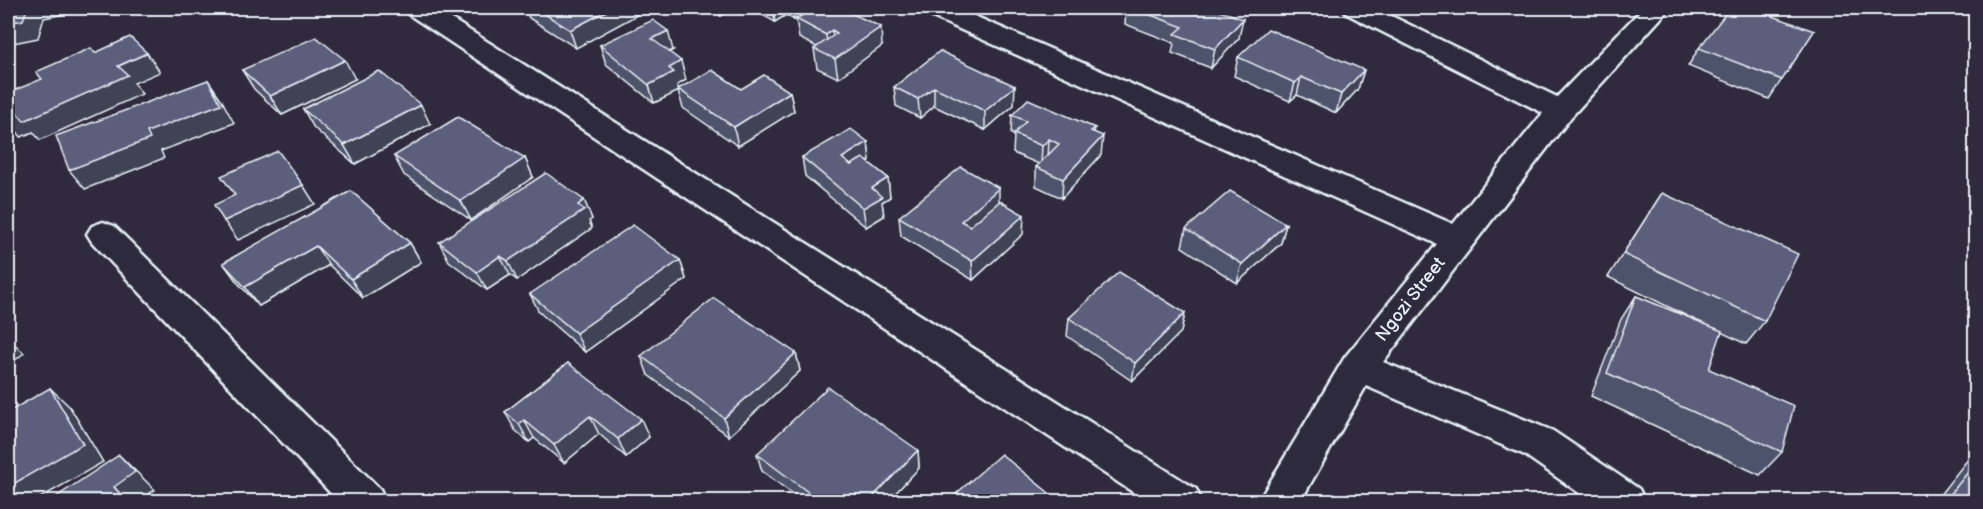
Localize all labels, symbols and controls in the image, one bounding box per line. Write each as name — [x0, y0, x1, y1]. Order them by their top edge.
street label: Ngozi Street — [1371, 253, 1450, 345]

